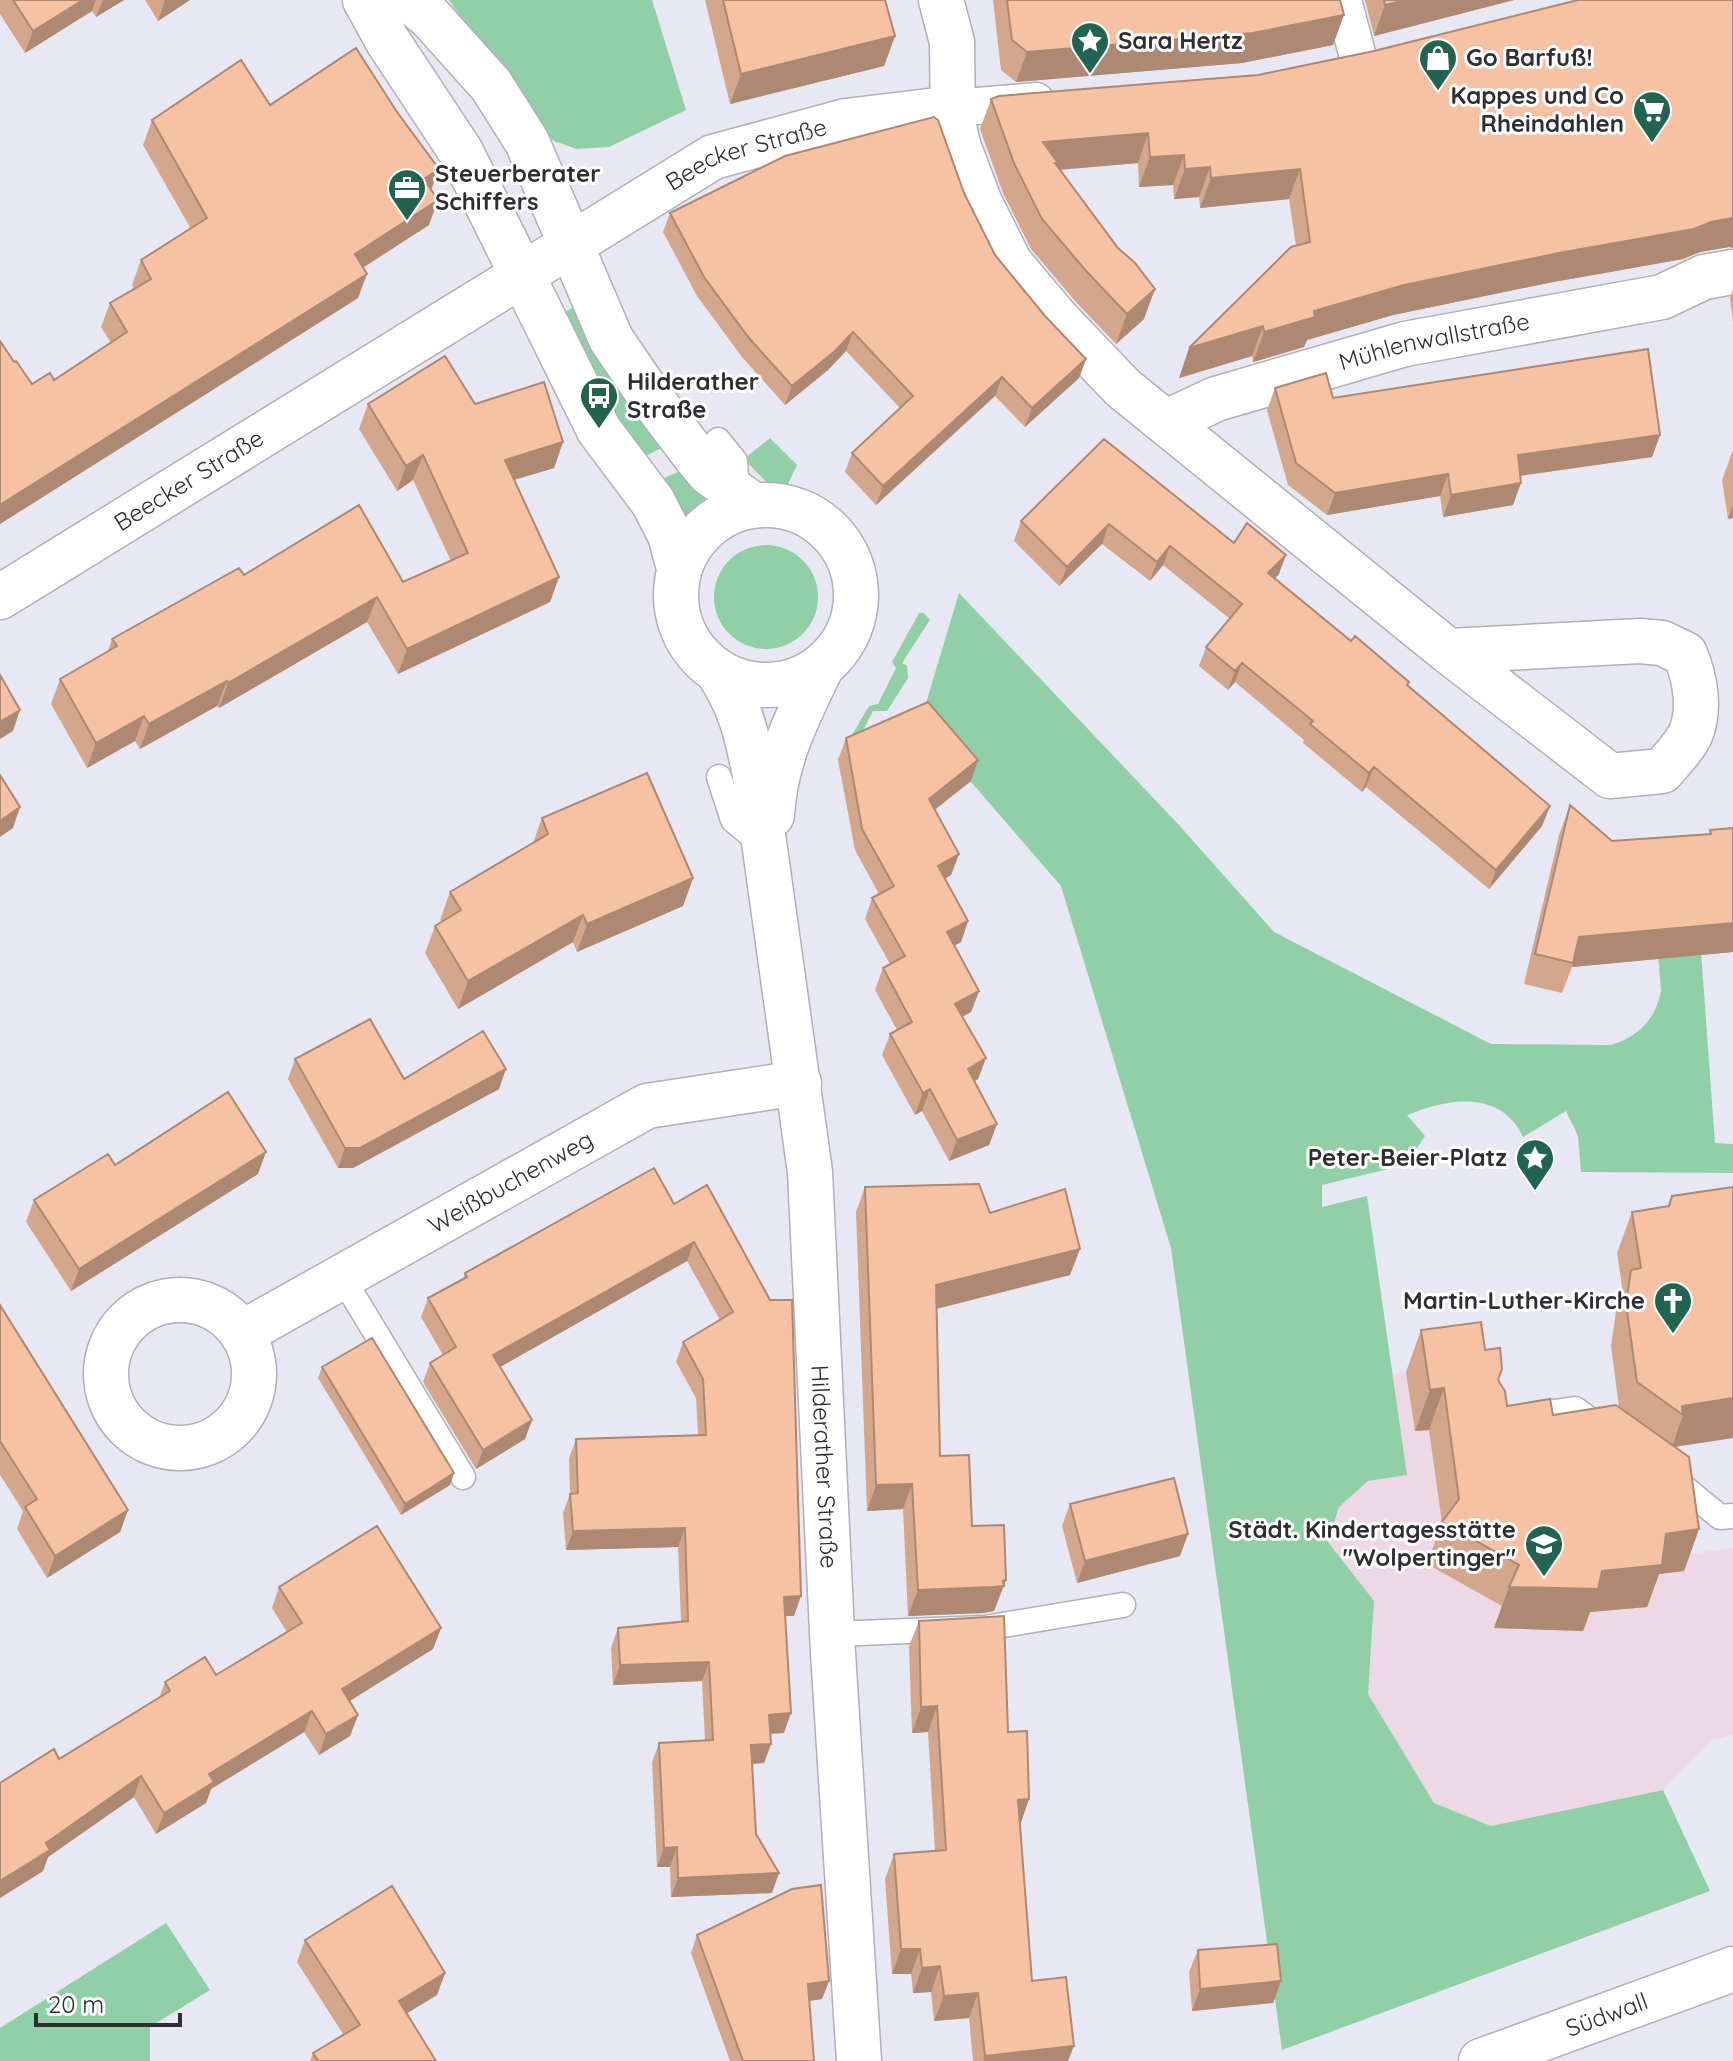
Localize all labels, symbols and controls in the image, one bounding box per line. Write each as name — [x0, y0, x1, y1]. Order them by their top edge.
place icon: Sara Hertz — [1069, 20, 1111, 75]
place label: Sara Hertz — [1118, 25, 1243, 55]
shop icon: Go Barfuß! — [1417, 37, 1459, 92]
place label: Go Barfuß! — [1466, 42, 1593, 72]
place label: Kappes und Co Rheindahlen — [1450, 80, 1624, 138]
supermarket icon: Kappes und Co Rheindahlen — [1631, 89, 1673, 144]
street label: Beecker Straße — [660, 111, 830, 197]
place label: Steuerberater Schiffers — [435, 158, 601, 216]
office icon: Steuerberater Schiffers — [386, 167, 428, 222]
street label: Mühlenwallstraße — [1335, 306, 1532, 377]
place label: Hilderather Straße — [627, 366, 759, 424]
bus stop icon: Hilderather Straße — [578, 375, 620, 430]
street label: Beecker Straße — [108, 422, 269, 537]
street label: Weißbuchenweg — [422, 1123, 598, 1240]
place icon: Peter-Beier-Platz — [1514, 1137, 1556, 1192]
place label: Peter-Beier-Platz — [1308, 1142, 1507, 1172]
church icon: Martin-Luther-Kirche — [1652, 1280, 1694, 1335]
place label: Martin-Luther-Kirche — [1403, 1285, 1645, 1315]
street label: Hilderather Straße — [805, 1364, 845, 1569]
place label: Städt. Kindertagesstätte "Wolpertinger" — [1228, 1514, 1516, 1572]
school or university icon: Städt. Kindertagesstätte "Wolpertinger" — [1523, 1523, 1565, 1578]
scale bar — [36, 1977, 180, 2027]
street label: Südwall — [1561, 1985, 1652, 2043]
text: 20 m — [48, 1989, 104, 2019]

